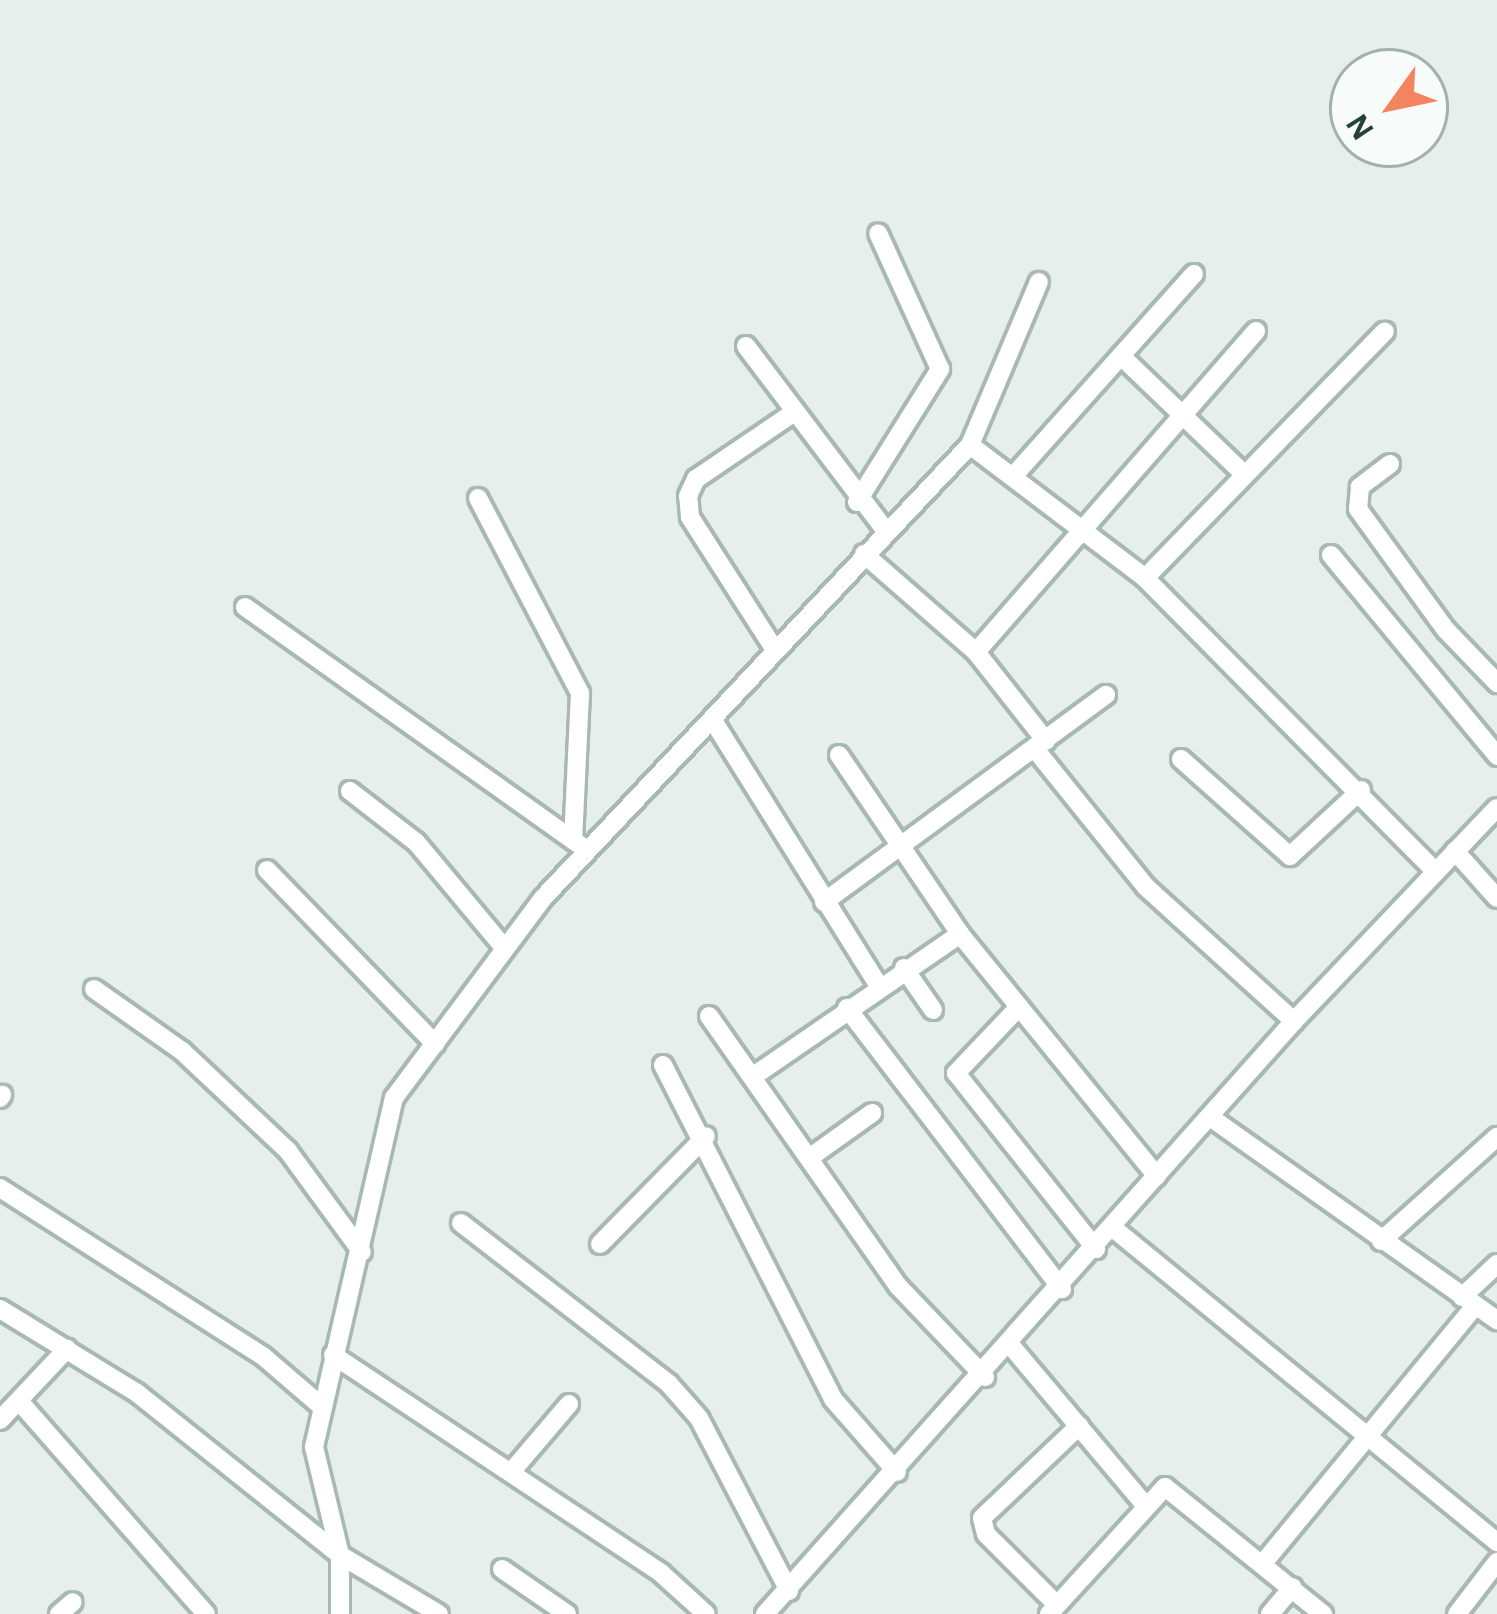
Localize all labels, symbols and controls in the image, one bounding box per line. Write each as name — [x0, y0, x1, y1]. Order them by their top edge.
north arrow — [1329, 48, 1449, 168]
text: N — [1341, 108, 1381, 145]

